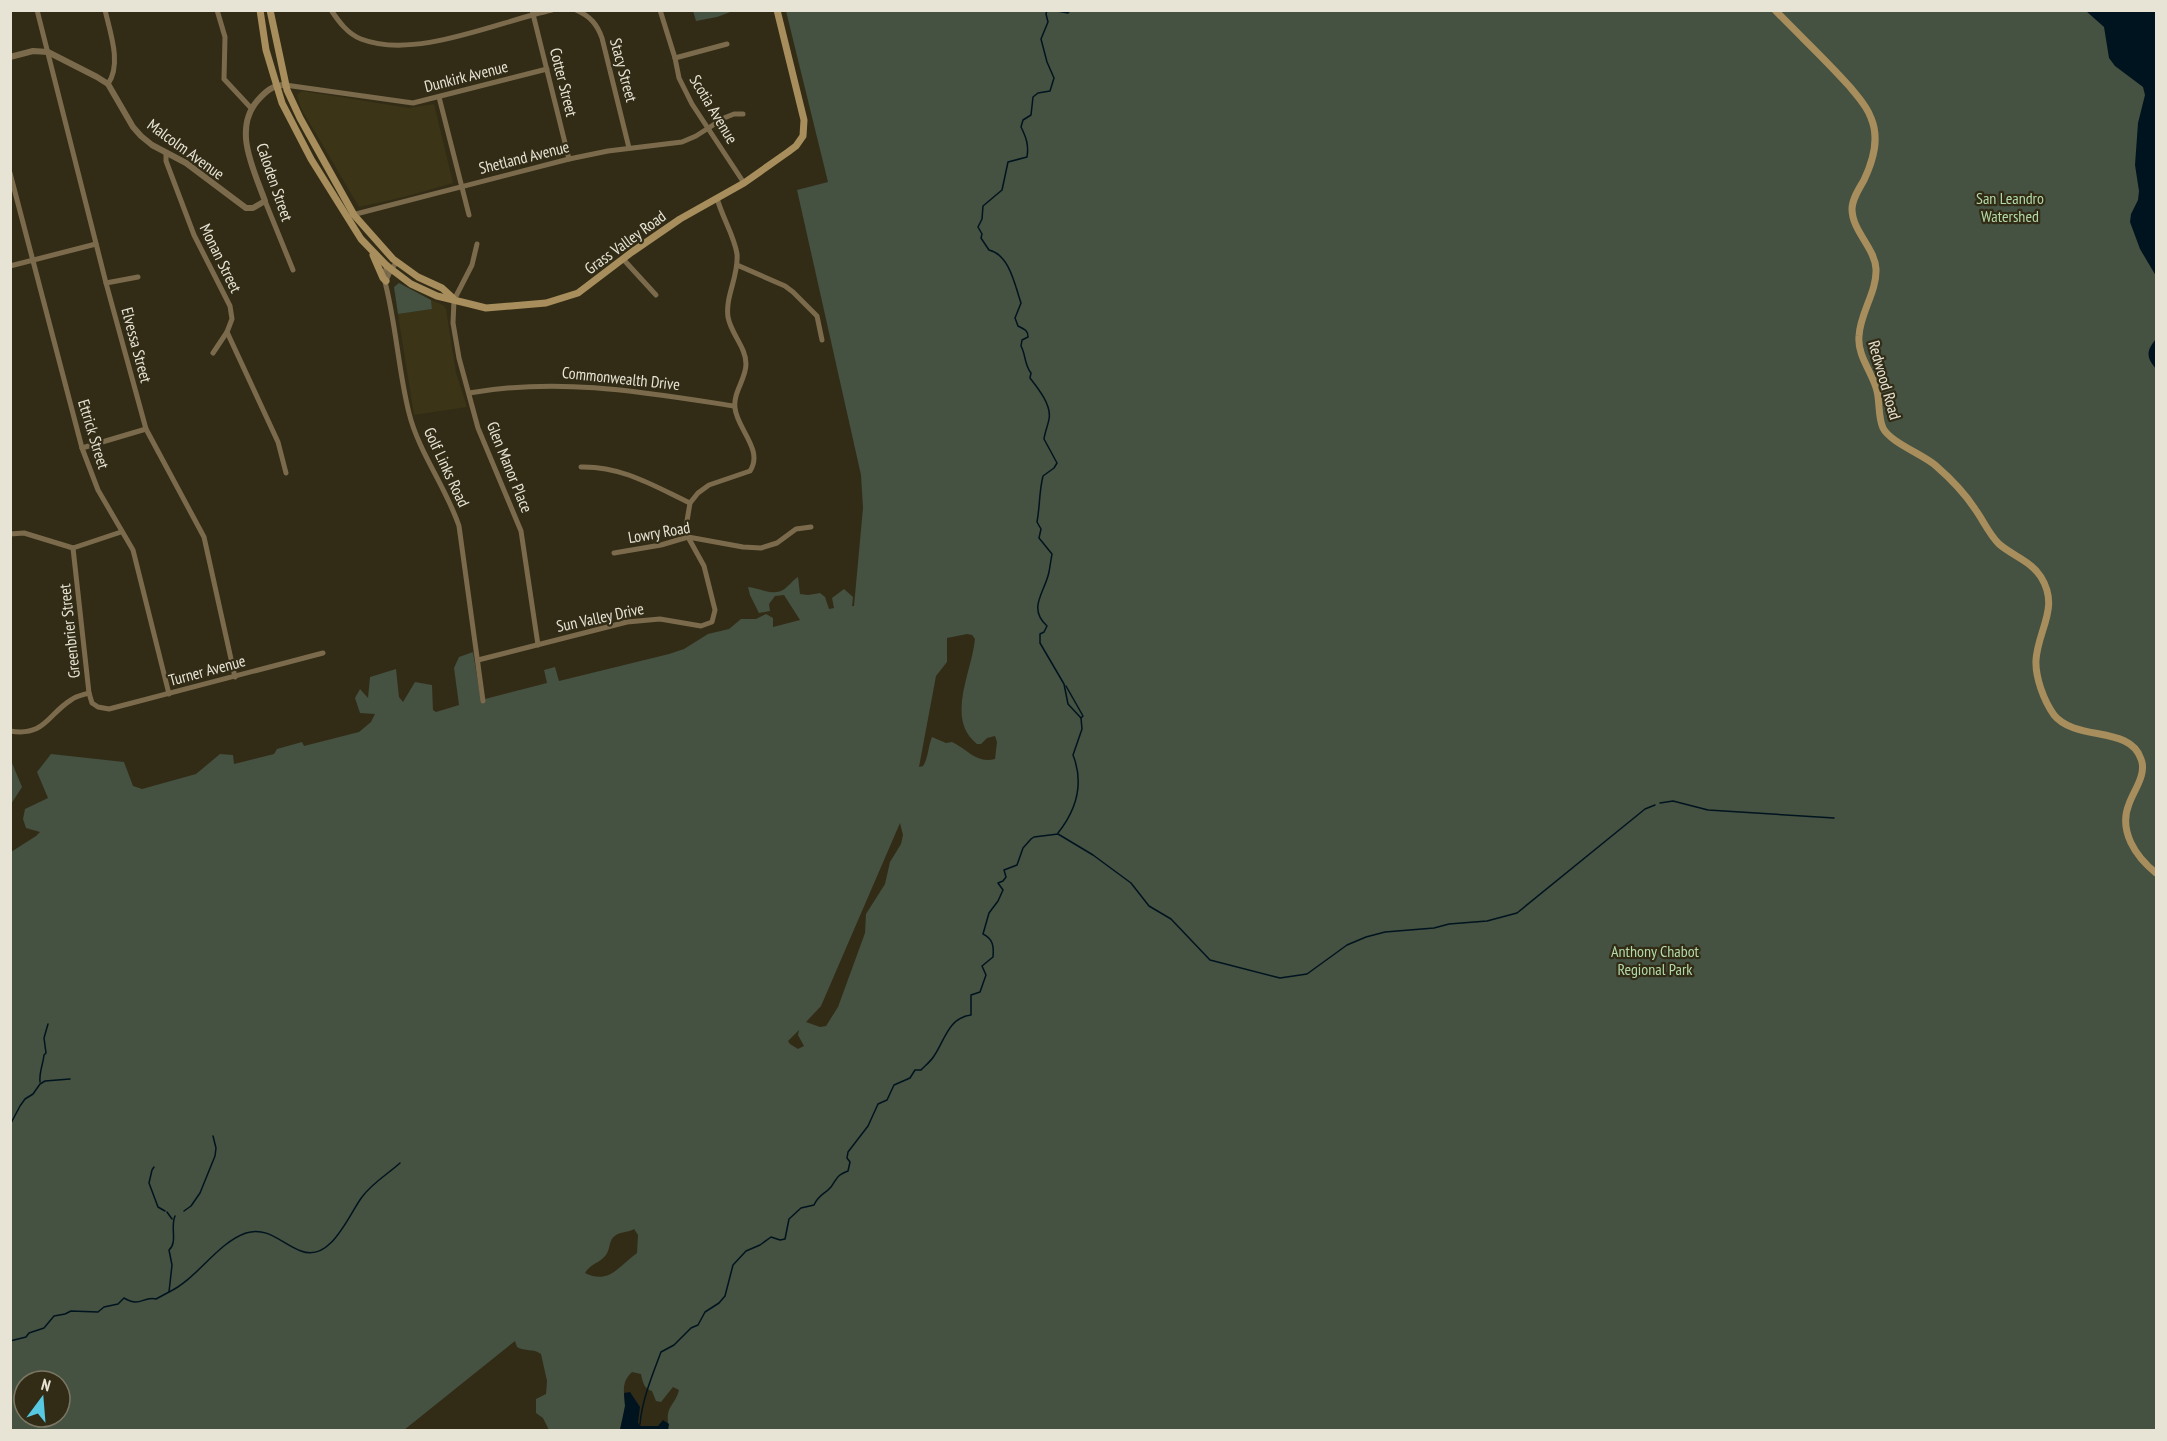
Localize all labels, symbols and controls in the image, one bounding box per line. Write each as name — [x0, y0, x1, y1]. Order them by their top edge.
street label: Stacy Street — [606, 36, 642, 105]
street label: Cotter Street — [546, 46, 582, 119]
street label: Dunkirk Avenue — [422, 56, 510, 96]
street label: Scotia Avenue — [686, 71, 742, 147]
street label: Malcolm Avenue — [144, 114, 228, 184]
street label: Shetland Avenue — [477, 136, 571, 178]
street label: Caloden Street — [252, 140, 298, 224]
park label: San Leandro Watershed — [1976, 188, 2044, 226]
street label: Grass Valley Road — [580, 206, 670, 278]
street label: Monan Street — [196, 220, 246, 296]
street label: Elvessa Street — [117, 305, 157, 385]
street label: Redwood Road — [1864, 338, 1906, 422]
street label: Commonwealth Drive — [561, 362, 681, 394]
street label: Ettrick Street — [74, 397, 114, 472]
street label: Glen Manor Place — [483, 419, 537, 515]
street label: Golf Links Road — [420, 424, 474, 510]
street label: Lowry Road — [626, 517, 692, 547]
street label: Greenbrier Street — [54, 582, 84, 679]
street label: Sun Valley Drive — [554, 598, 646, 636]
street label: Turner Avenue — [166, 650, 248, 690]
park label: Anthony Chabot Regional Park — [1611, 941, 1700, 979]
north arrow — [12, 1369, 72, 1429]
text: N — [39, 1374, 53, 1395]

